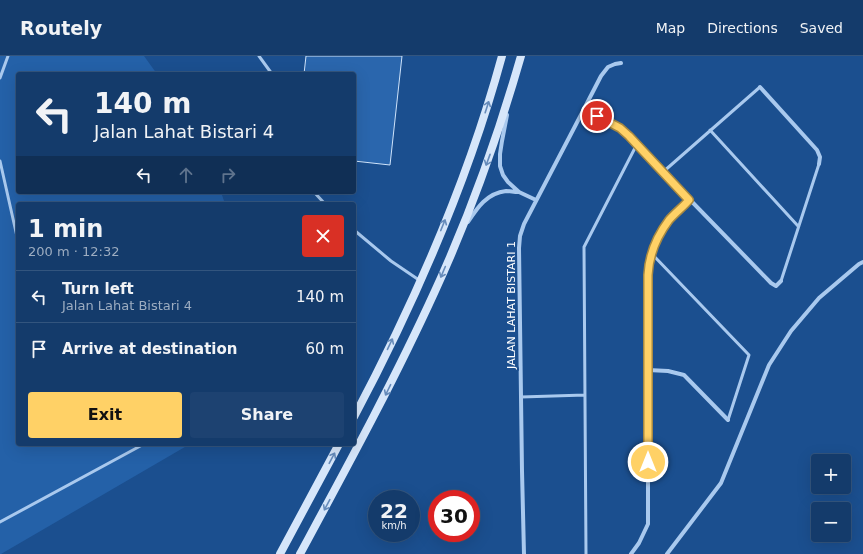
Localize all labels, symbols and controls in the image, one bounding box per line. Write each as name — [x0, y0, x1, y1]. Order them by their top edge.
text: Routely — [20, 17, 102, 39]
text: Map — [656, 20, 685, 36]
text: Directions — [707, 20, 778, 36]
text: Saved — [800, 20, 843, 36]
text: 140 m — [94, 87, 191, 120]
icon: left — [28, 88, 80, 140]
pin — [580, 99, 614, 133]
one-way arrow — [484, 100, 491, 113]
icon: arrive — [586, 105, 608, 127]
text: Jalan Lahat Bistari 4 — [94, 121, 274, 142]
one-way arrow — [483, 153, 491, 165]
icon: left — [133, 164, 155, 186]
icon: ahead — [175, 164, 197, 186]
icon: right — [217, 164, 239, 186]
text: 1 min — [28, 215, 103, 243]
button: close — [302, 215, 344, 257]
one-way arrow — [440, 220, 448, 232]
street label: JALAN LAHAT BISTARI 1 — [505, 241, 518, 370]
text: 200 m · 12:32 — [28, 244, 119, 259]
one-way arrow — [439, 266, 446, 278]
text: Turn left — [62, 280, 134, 298]
icon: left — [28, 286, 50, 308]
text: 140 m — [296, 288, 344, 306]
text: Jalan Lahat Bistari 4 — [62, 298, 192, 313]
icon: arrive — [28, 338, 50, 360]
one-way arrow — [387, 339, 394, 351]
text: Arrive at destination — [62, 340, 237, 358]
text: 60 m — [306, 340, 344, 358]
one-way arrow — [383, 384, 391, 396]
button: Exit — [28, 392, 182, 438]
button: Share — [190, 392, 344, 438]
position arrow — [627, 441, 669, 483]
one-way arrow — [329, 452, 336, 464]
map controls — [811, 454, 851, 542]
button: + — [811, 454, 851, 494]
speed limit sign: 30 — [428, 490, 480, 542]
one-way arrow — [322, 499, 330, 511]
text: 22 — [380, 499, 408, 523]
button: − — [811, 502, 851, 542]
text: km/h — [381, 520, 407, 531]

